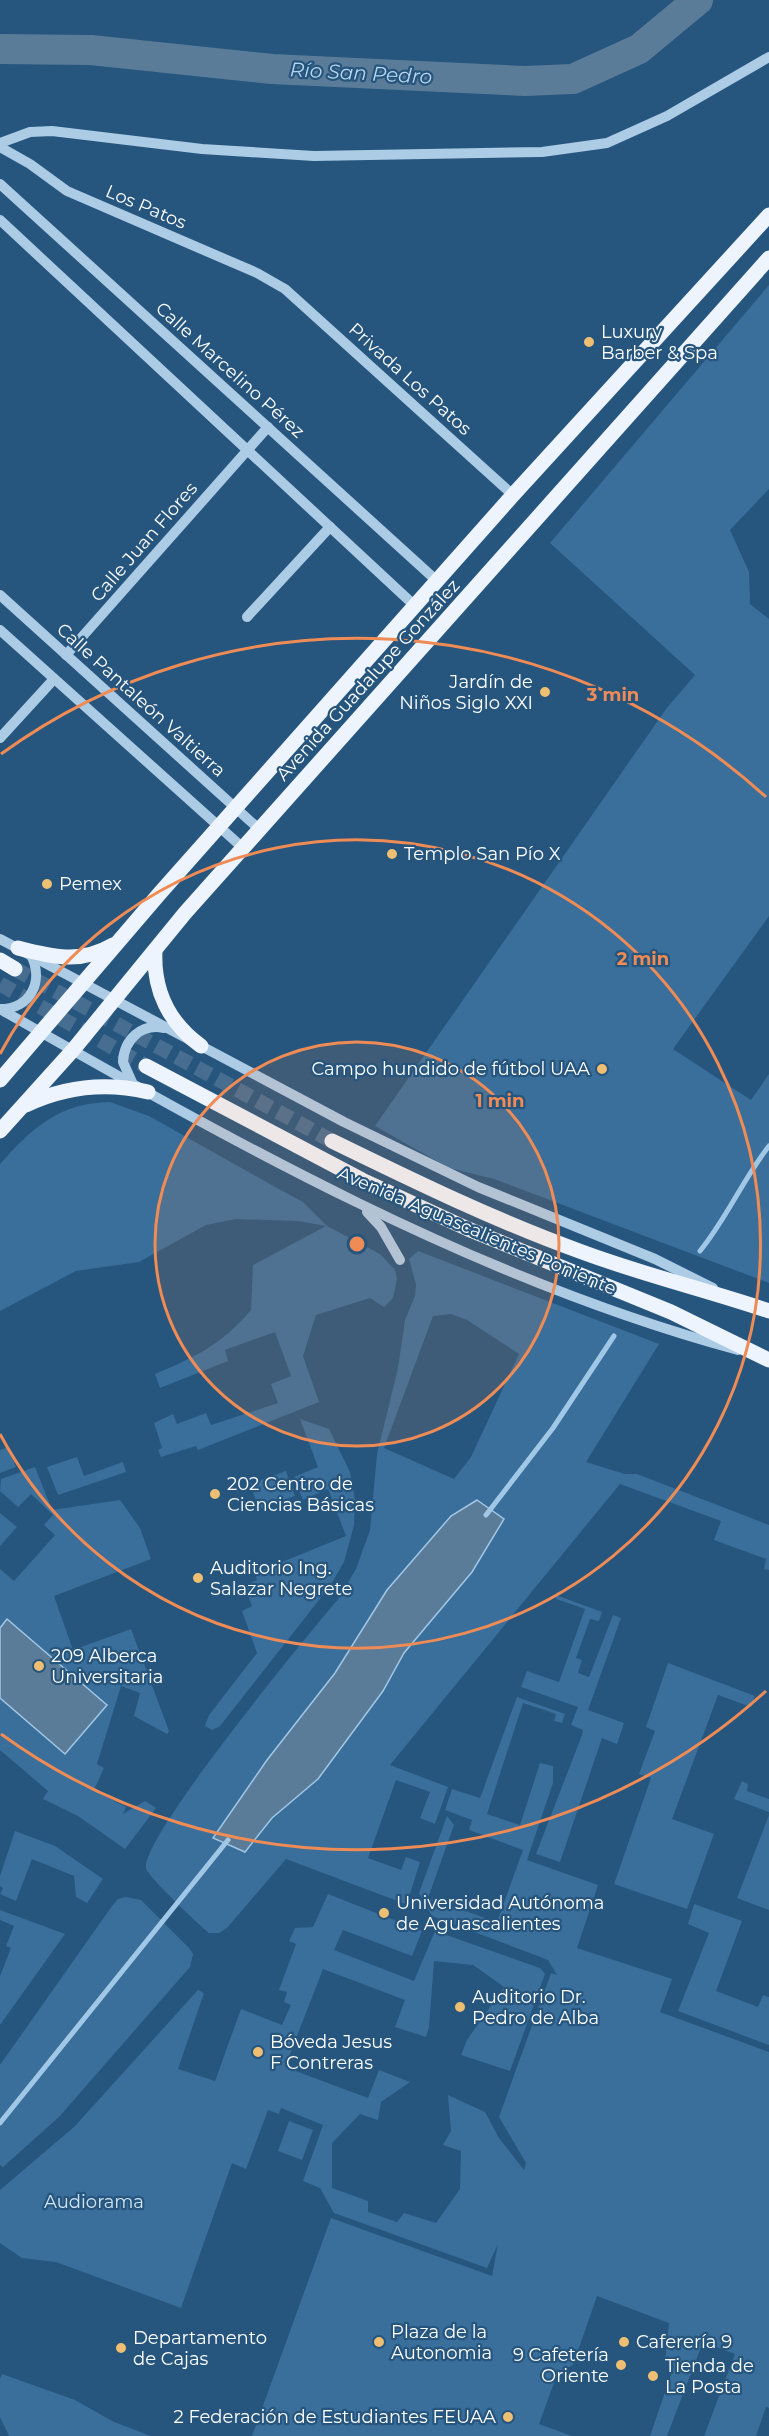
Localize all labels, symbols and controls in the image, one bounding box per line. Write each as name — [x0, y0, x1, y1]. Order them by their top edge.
water label: Río San Pedro — [289, 57, 433, 89]
street label: Los Patos — [102, 180, 190, 234]
street label: Calle Marcelino Pérez — [151, 297, 309, 443]
street label: Privada Los Patos — [344, 318, 476, 440]
place label: Luxury Barber & Spa — [601, 321, 718, 364]
marker: Luxury Barber & Spa — [582, 335, 596, 349]
street label: Calle Juan Flores — [86, 478, 202, 606]
street label: Avenida Guadalupe González — [272, 575, 464, 785]
street label: Calle Pantaleón Valtierra — [52, 618, 230, 782]
place label: Jardín de Niños Siglo XXI — [399, 671, 533, 714]
text: 3 min — [586, 684, 639, 706]
marker: Jardín de Niños Siglo XXI — [538, 685, 552, 699]
place label: Templo San Pío X — [404, 843, 561, 865]
marker: Templo San Pío X — [385, 847, 399, 861]
place label: Pemex — [59, 873, 122, 895]
marker: Pemex — [40, 877, 54, 891]
text: 2 min — [617, 948, 669, 970]
place label: Campo hundido de fútbol UAA — [311, 1058, 590, 1080]
marker: Campo hundido de fútbol UAA — [595, 1062, 609, 1076]
text: 1 min — [476, 1090, 524, 1112]
street label: Avenida Aguascalientes Poniente — [334, 1162, 620, 1300]
centre of rings — [347, 1234, 367, 1254]
place label: 202 Centro de Ciencias Básicas — [227, 1473, 374, 1516]
marker: 202 Centro de Ciencias Básicas — [208, 1487, 222, 1501]
place label: Auditorio Ing. Salazar Negrete — [210, 1557, 353, 1600]
marker: Auditorio Ing. Salazar Negrete — [191, 1571, 205, 1585]
place label: 209 Alberca Universitaria — [51, 1645, 163, 1688]
marker: 209 Alberca Universitaria — [32, 1659, 46, 1673]
place label: Universidad Autónoma de Aguascalientes — [396, 1892, 604, 1935]
marker: Universidad Autónoma de Aguascalientes — [377, 1906, 391, 1920]
place label: Auditorio Dr. Pedro de Alba — [472, 1986, 599, 2029]
marker: Auditorio Dr. Pedro de Alba — [453, 2000, 467, 2014]
place label: Bóveda Jesus F Contreras — [270, 2031, 392, 2074]
marker: Bóveda Jesus F Contreras — [251, 2045, 265, 2059]
park label: Audiorama — [44, 2191, 144, 2213]
place label: Plaza de la Autonomia — [391, 2321, 492, 2364]
place label: Departamento de Cajas — [133, 2327, 267, 2370]
place label: Caferería 9 — [636, 2331, 732, 2353]
marker: Plaza de la Autonomia — [372, 2335, 386, 2349]
marker: Caferería 9 — [617, 2335, 631, 2349]
marker: Departamento de Cajas — [114, 2341, 128, 2355]
place label: 9 Cafetería Oriente — [513, 2344, 609, 2387]
place label: Tienda de La Posta — [665, 2355, 754, 2398]
marker: 9 Cafetería Oriente — [614, 2358, 628, 2372]
marker: Tienda de La Posta — [646, 2369, 660, 2383]
place label: 2 Federación de Estudiantes FEUAA — [173, 2406, 496, 2428]
marker: 2 Federación de Estudiantes FEUAA — [501, 2410, 515, 2424]

